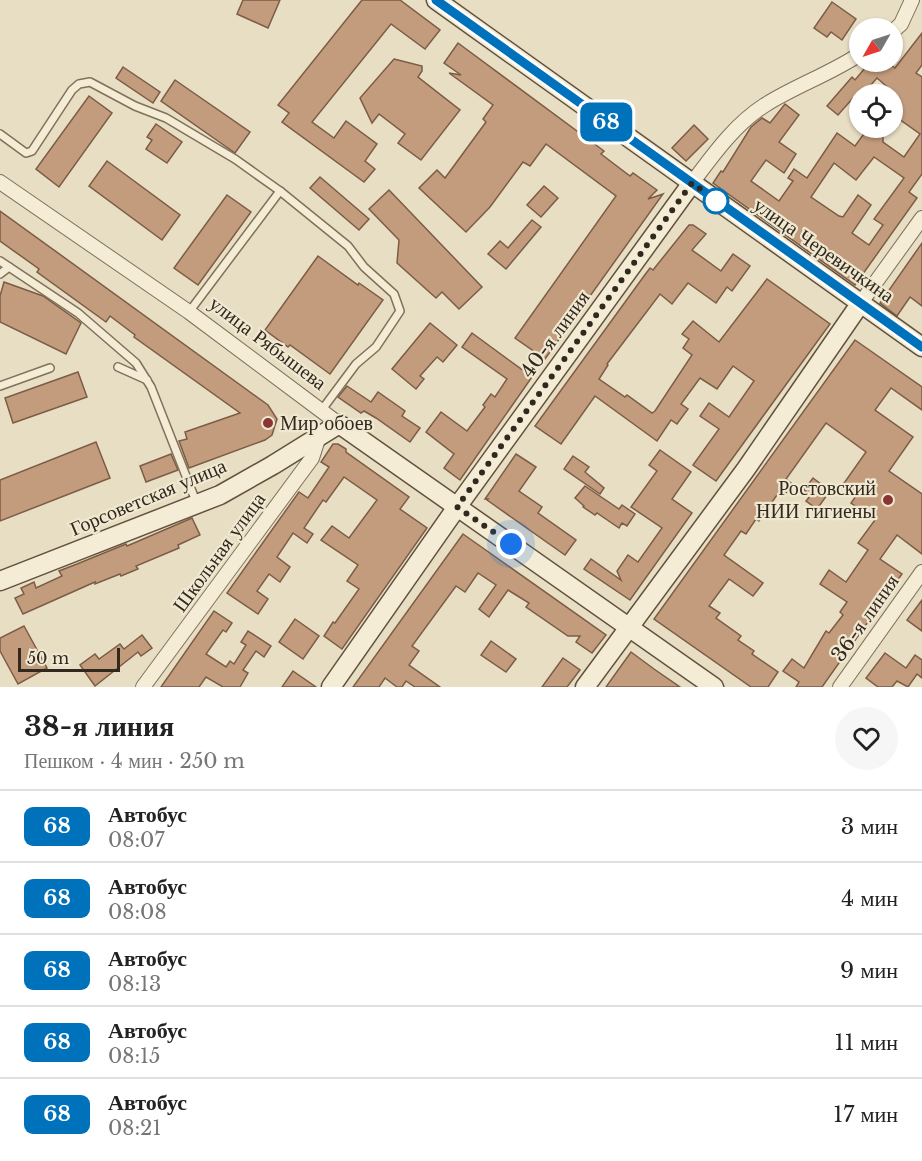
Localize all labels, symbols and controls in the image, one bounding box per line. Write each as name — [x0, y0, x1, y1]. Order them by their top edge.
north arrow — [849, 18, 903, 72]
map controls — [849, 18, 903, 138]
button: locate — [849, 84, 903, 138]
line badge: 68 — [579, 102, 633, 142]
text: 68 — [592, 109, 620, 135]
unlabelled marker — [703, 188, 729, 214]
street label: улица Черевичкина — [749, 193, 899, 308]
street label: 40-я линия — [515, 286, 595, 382]
street label: улица Рябышева — [205, 291, 331, 395]
place label: Мир обоев — [280, 411, 373, 435]
marker: Мир обоев — [261, 416, 275, 430]
street label: Горсоветская улица — [66, 453, 230, 541]
place label: Ростовский НИИ гигиены — [756, 476, 876, 523]
street label: Школьная улица — [168, 488, 270, 616]
marker: Ростовский НИИ гигиены — [881, 493, 895, 507]
your location — [496, 529, 526, 559]
street label: 36-я линия — [826, 570, 904, 666]
scale bar — [18, 645, 120, 672]
text: 50 m — [27, 648, 69, 668]
button: heart — [835, 707, 898, 770]
text: 38-я линия — [24, 709, 174, 744]
text: Пешком · 4 мин · 250 m — [24, 749, 245, 773]
text: Автобус — [108, 801, 187, 828]
text: 68 — [43, 813, 71, 839]
text: 3 мин — [841, 813, 898, 840]
text: 08:07 — [108, 828, 164, 852]
text: Автобус — [108, 873, 187, 900]
text: 68 — [43, 885, 71, 911]
text: 4 мин — [841, 885, 898, 912]
text: 08:08 — [108, 900, 167, 924]
text: Автобус — [108, 945, 187, 972]
text: 68 — [43, 957, 71, 983]
text: 9 мин — [840, 957, 898, 984]
text: 08:13 — [108, 972, 161, 996]
text: Автобус — [108, 1017, 187, 1044]
text: 68 — [43, 1029, 71, 1055]
text: 11 мин — [835, 1029, 898, 1056]
text: 08:15 — [108, 1044, 160, 1068]
text: Автобус — [108, 1089, 187, 1116]
text: 68 — [43, 1101, 71, 1127]
text: 17 мин — [833, 1101, 898, 1128]
text: 08:21 — [108, 1116, 161, 1140]

